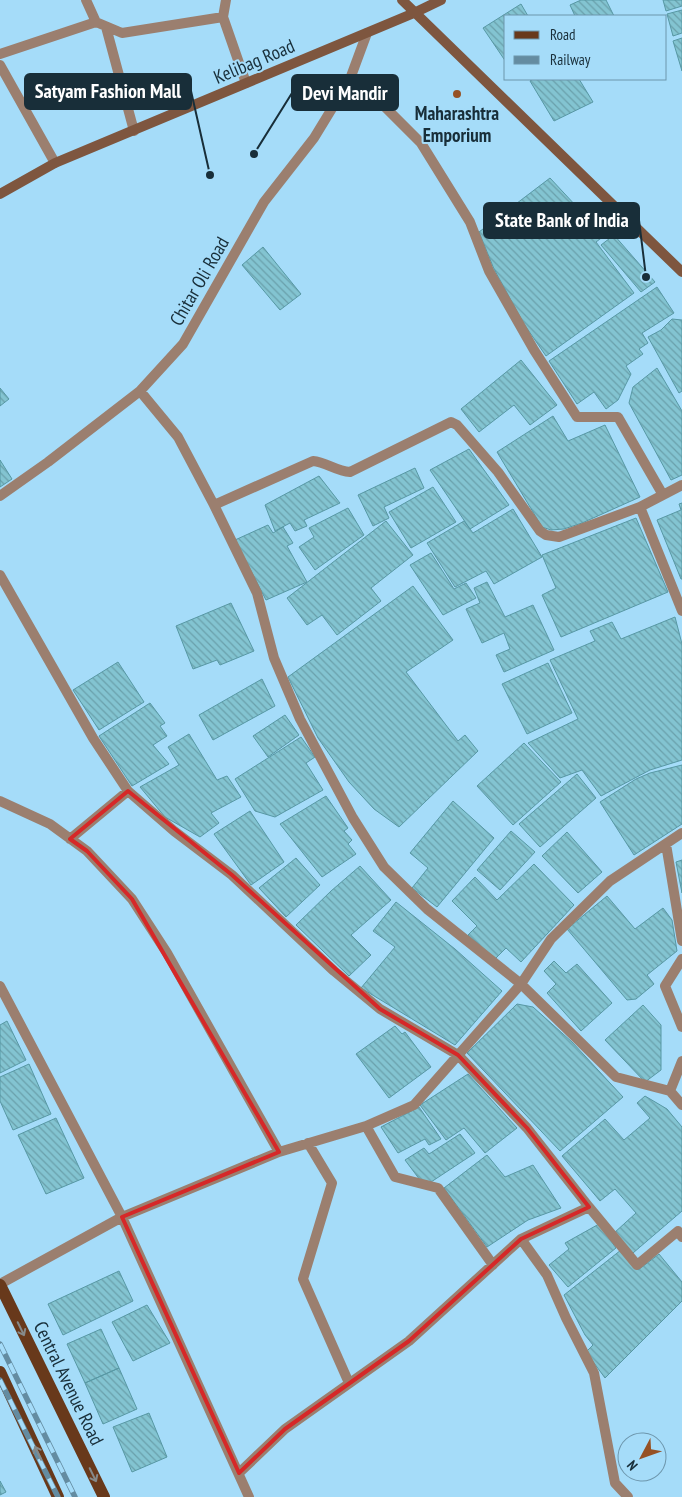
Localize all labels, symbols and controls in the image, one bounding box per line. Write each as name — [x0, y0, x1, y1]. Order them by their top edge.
legend — [504, 15, 667, 80]
text: Road — [550, 25, 576, 44]
street label: Kelibag Road — [210, 33, 298, 89]
text: Railway — [550, 50, 591, 69]
callout: Satyam Fashion Mall — [25, 74, 191, 109]
callout: Devi Mandir — [292, 75, 398, 110]
text: Satyam Fashion Mall — [35, 78, 181, 104]
text: Devi Mandir — [302, 80, 388, 106]
marker: Maharashtra Emporium — [451, 88, 463, 100]
place label: Maharashtra Emporium — [415, 101, 499, 147]
callout: State Bank of India — [484, 203, 639, 238]
text: State Bank of India — [495, 207, 629, 233]
street label: Chitar Oli Road — [164, 232, 234, 330]
street label: Central Avenue Road — [29, 1317, 109, 1449]
one-way arrow — [17, 1321, 27, 1336]
north arrow — [617, 1432, 667, 1482]
one-way arrow — [32, 1446, 42, 1461]
text: N — [623, 1457, 641, 1474]
one-way arrow — [89, 1467, 98, 1482]

